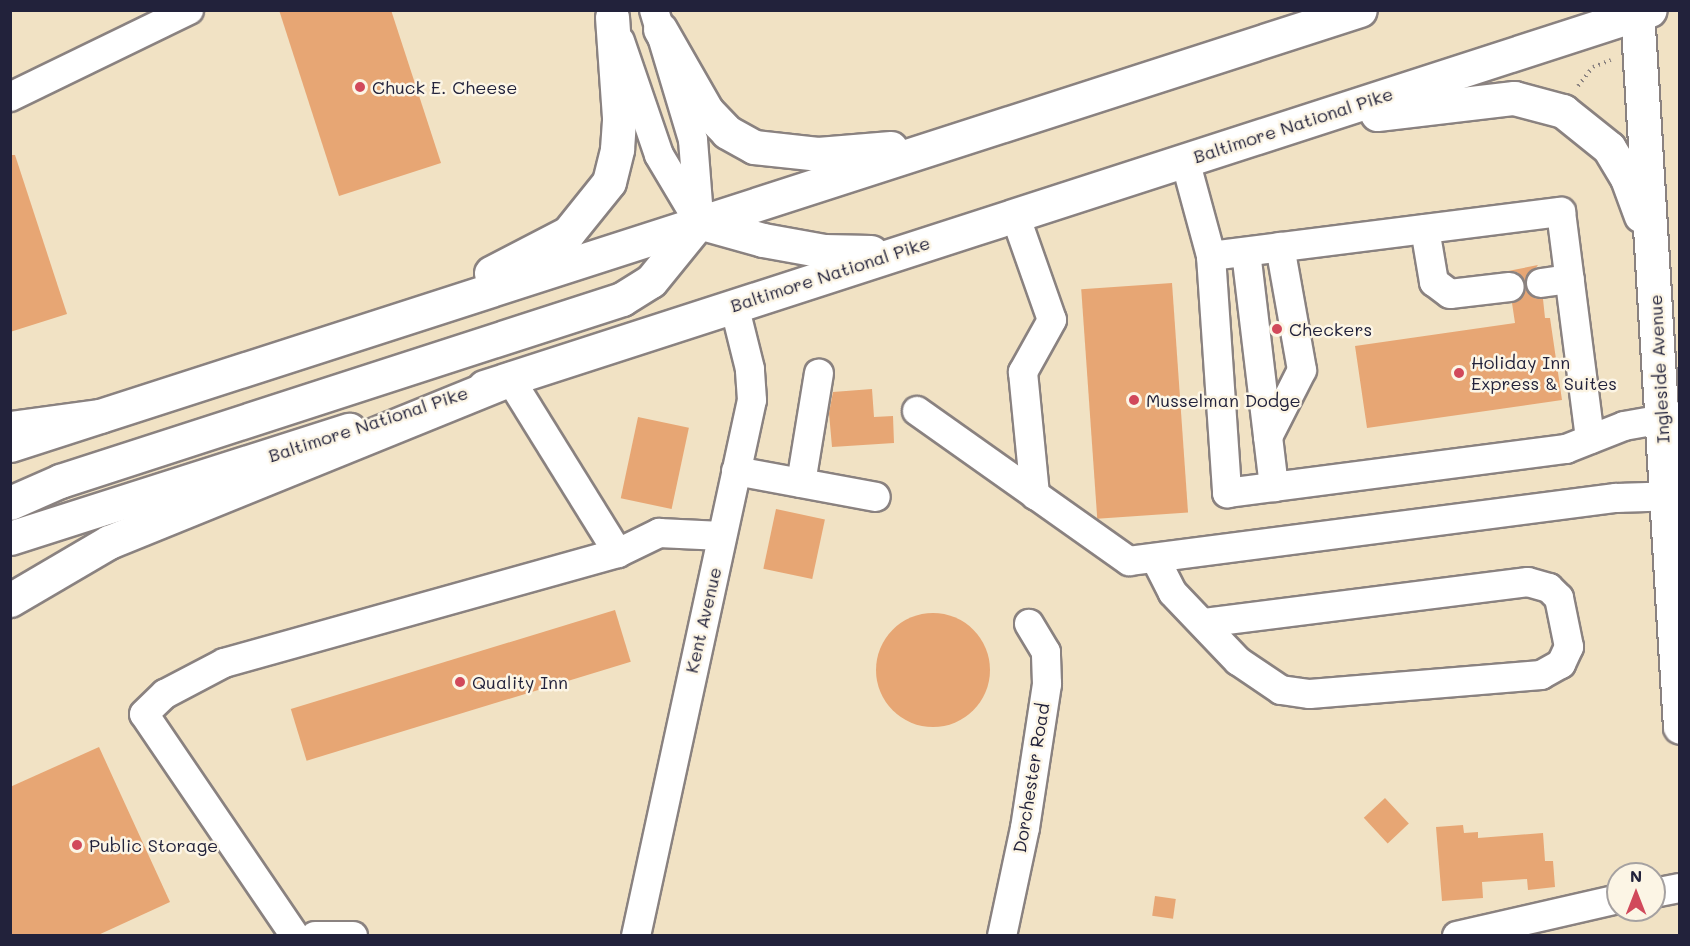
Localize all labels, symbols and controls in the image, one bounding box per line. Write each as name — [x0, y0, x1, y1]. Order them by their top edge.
place label: Chuck E. Cheese — [372, 76, 517, 98]
marker: Chuck E. Cheese — [353, 80, 367, 94]
street label: Baltimore National Pike — [1190, 83, 1396, 167]
street label: Baltimore National Pike — [727, 232, 933, 316]
street label: Ingleside Avenue — [1644, 294, 1674, 444]
place label: Checkers — [1289, 318, 1372, 340]
marker: Checkers — [1270, 322, 1284, 336]
place label: Holiday Inn Express & Suites — [1471, 352, 1617, 394]
marker: Holiday Inn Express & Suites — [1452, 366, 1466, 380]
street label: Baltimore National Pike — [265, 382, 471, 466]
place label: Musselman Dodge — [1146, 389, 1301, 411]
marker: Musselman Dodge — [1127, 393, 1141, 407]
street label: Kent Avenue — [680, 565, 726, 675]
place label: Quality Inn — [472, 671, 568, 693]
marker: Quality Inn — [453, 675, 467, 689]
street label: Dorchester Road — [1008, 702, 1054, 854]
place label: Public Storage — [89, 834, 218, 856]
marker: Public Storage — [70, 838, 84, 852]
north arrow — [1606, 862, 1666, 922]
text: N — [1630, 865, 1642, 886]

